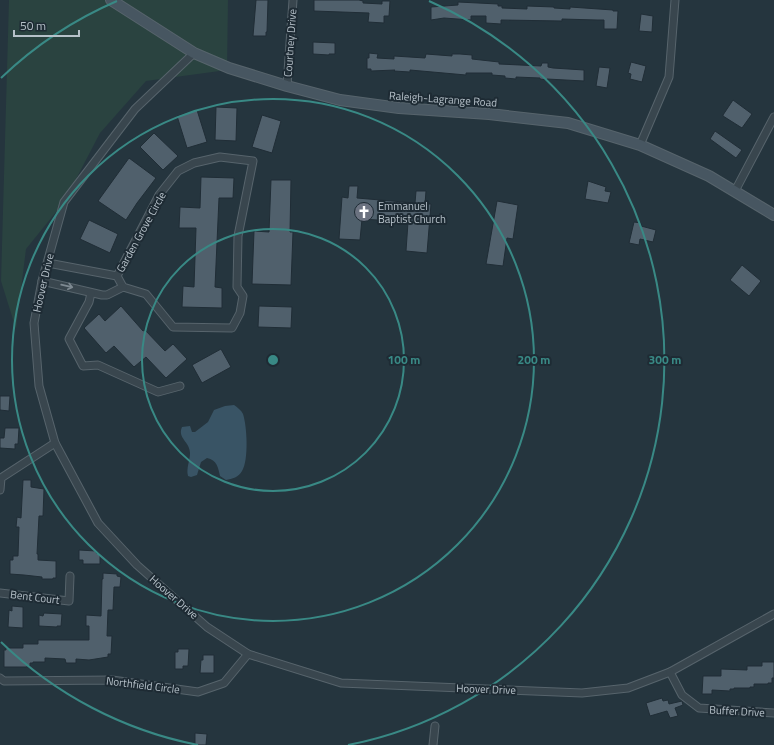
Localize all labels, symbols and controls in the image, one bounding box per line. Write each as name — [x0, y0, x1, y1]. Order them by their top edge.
street label: Courtney Drive — [280, 8, 300, 78]
scale bar — [14, 12, 79, 38]
text: 50 m — [20, 16, 46, 35]
street label: Raleigh-Lagrange Road — [388, 87, 498, 111]
street label: Garden Grove Circle — [112, 188, 170, 275]
place label: Emmanuel Baptist Church — [378, 198, 446, 227]
church icon: Emmanuel Baptist Church — [353, 201, 375, 223]
street label: Hoover Drive — [28, 252, 58, 314]
one-way arrow — [60, 283, 73, 291]
text: 100 m — [388, 350, 420, 369]
text: 200 m — [518, 350, 550, 369]
text: 300 m — [649, 350, 681, 369]
centre of rings — [266, 353, 280, 367]
street label: Hoover Drive — [146, 571, 202, 623]
street label: Bent Court — [9, 586, 61, 608]
street label: Northfield Circle — [105, 673, 181, 698]
street label: Hoover Drive — [456, 680, 517, 698]
street label: Buffer Drive — [709, 702, 766, 720]

